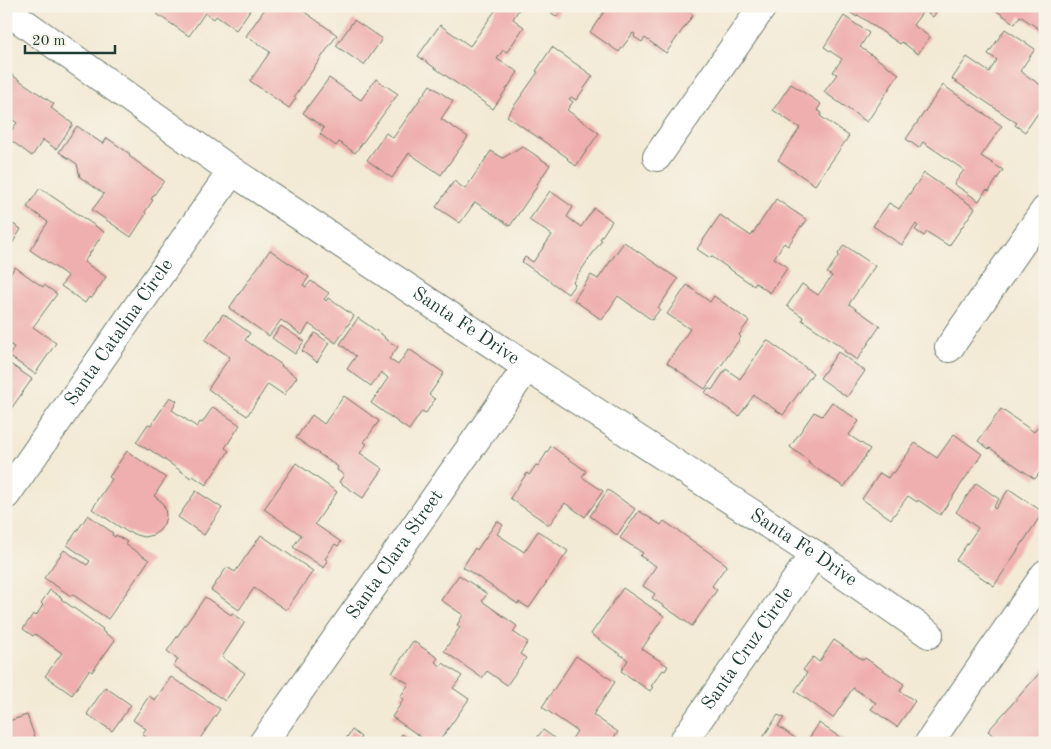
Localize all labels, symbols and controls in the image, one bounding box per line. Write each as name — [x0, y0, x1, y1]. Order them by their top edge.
scale bar — [25, 22, 115, 54]
text: 20 m — [32, 34, 66, 49]
street label: Santa Catalina Circle — [62, 256, 177, 409]
street label: Santa Fe Drive — [409, 284, 523, 368]
street label: Santa Clara Street — [343, 487, 447, 623]
street label: Santa Fe Drive — [747, 506, 860, 590]
street label: Santa Cruz Circle — [699, 584, 797, 714]

